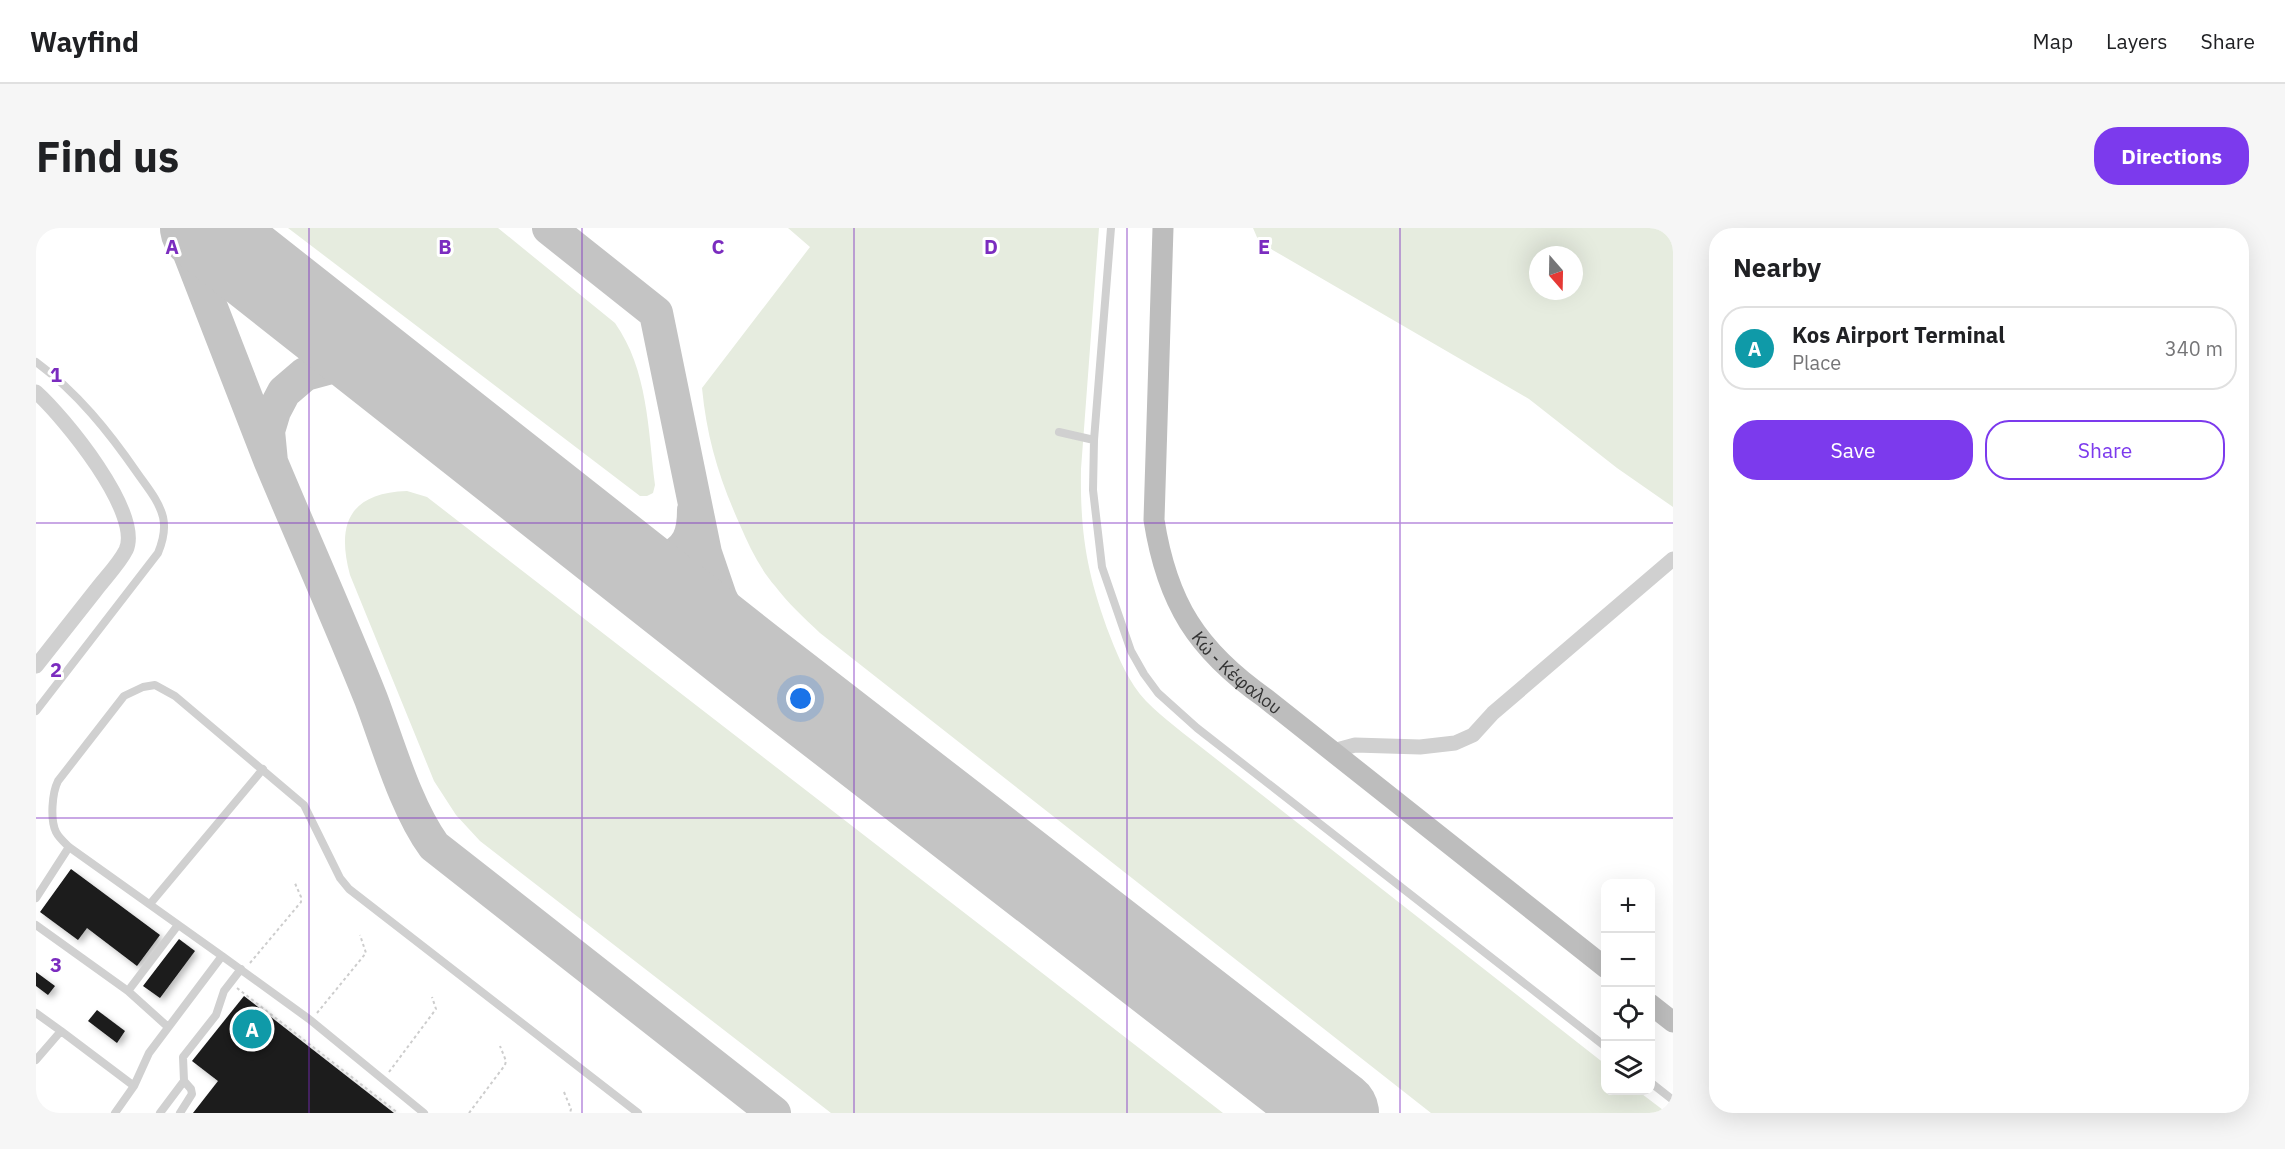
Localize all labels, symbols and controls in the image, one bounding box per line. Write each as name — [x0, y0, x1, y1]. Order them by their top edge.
text: Wayfind — [30, 23, 139, 60]
text: Map — [2033, 27, 2073, 55]
text: Layers — [2106, 27, 2168, 55]
text: Share — [2201, 27, 2255, 55]
button: Directions — [2094, 127, 2249, 185]
text: Find us — [36, 129, 179, 184]
text: A — [165, 233, 179, 260]
text: B — [438, 233, 452, 260]
text: C — [711, 233, 725, 260]
text: D — [984, 233, 998, 260]
text: E — [1258, 233, 1270, 260]
north arrow — [1529, 246, 1583, 300]
text: Nearby — [1733, 250, 1821, 284]
text: Kos Airport Terminal — [1792, 320, 2005, 349]
text: A — [1748, 335, 1761, 362]
text: 340 m — [2165, 335, 2223, 362]
text: Place — [1792, 349, 1841, 376]
text: 1 — [50, 361, 62, 388]
button: Save — [1733, 420, 1973, 480]
button: Share — [1985, 420, 2225, 480]
street label: Κώ - Κέφαλου — [1187, 626, 1287, 719]
text: 2 — [50, 656, 62, 683]
your location — [786, 684, 815, 713]
map controls — [1601, 879, 1655, 1095]
button: + — [1601, 879, 1655, 933]
button: − — [1601, 933, 1655, 987]
text: 3 — [50, 951, 62, 978]
button: locate — [1601, 987, 1655, 1041]
pin: A — [232, 1006, 272, 1052]
button: layers — [1601, 1041, 1655, 1095]

